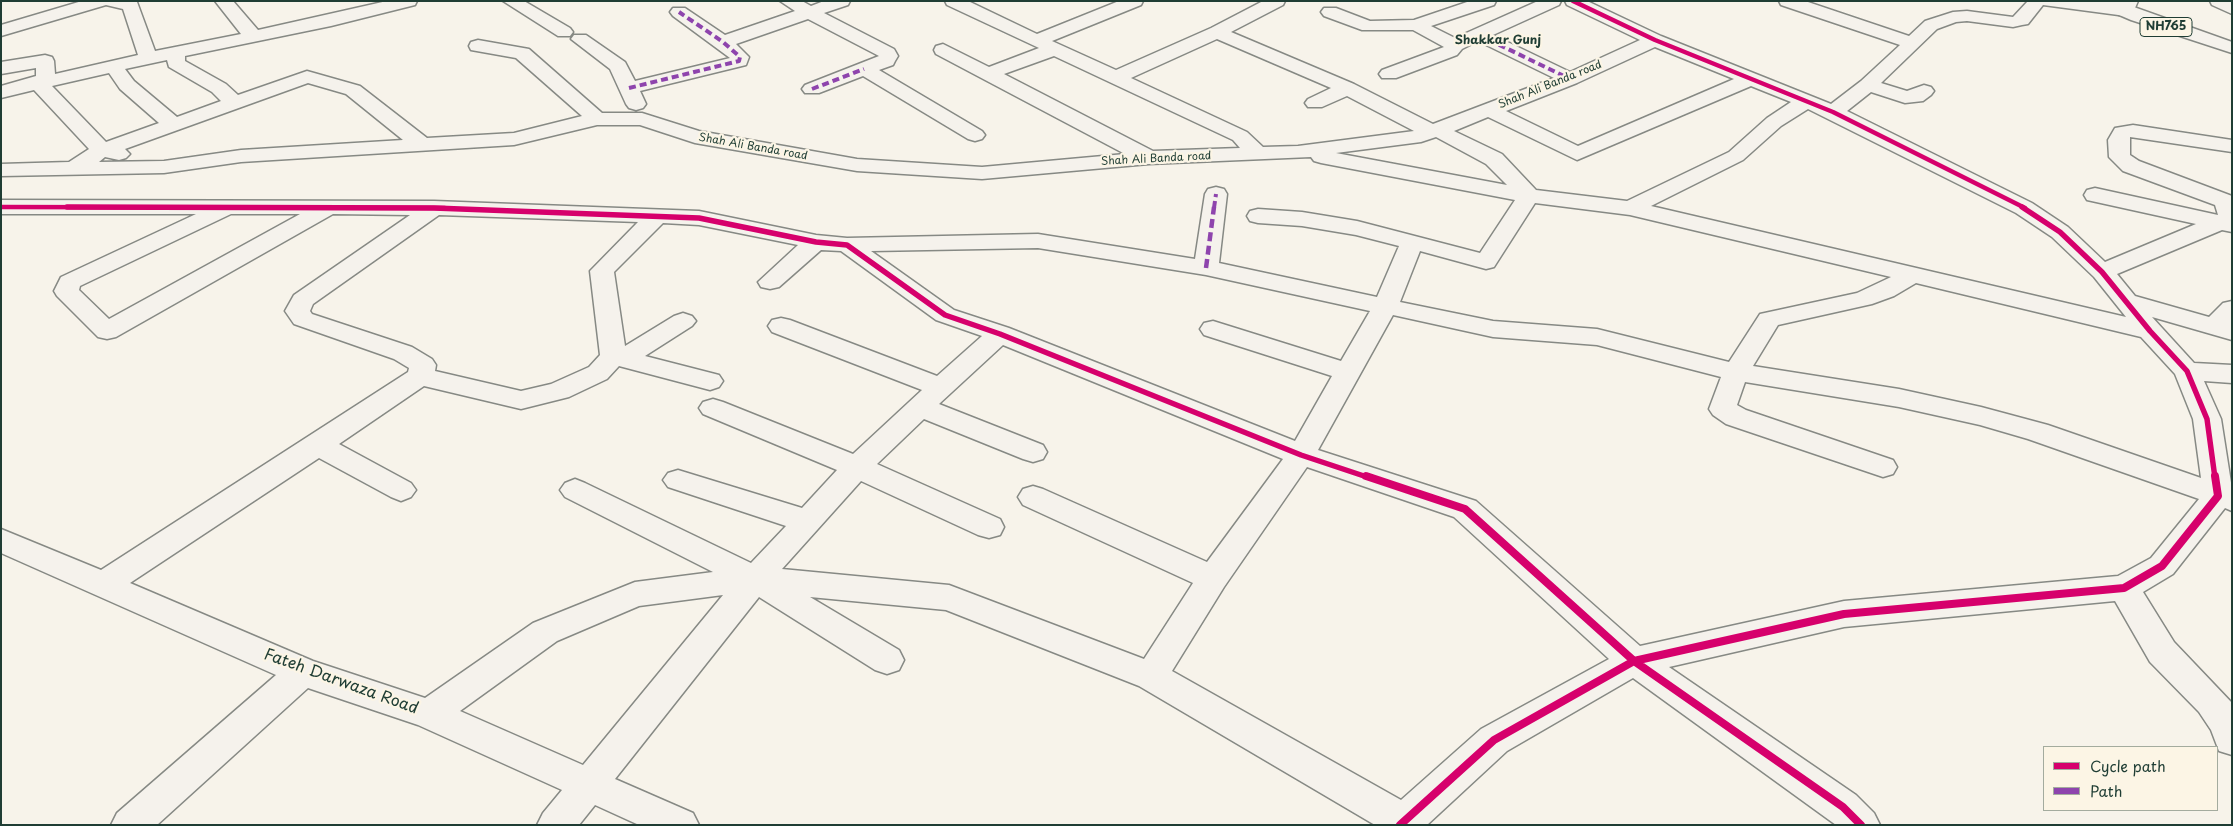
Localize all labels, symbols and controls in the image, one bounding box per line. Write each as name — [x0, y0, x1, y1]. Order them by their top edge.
road number: NH765 — [2140, 18, 2192, 36]
district label: Shakkar Gunj — [1455, 34, 1541, 48]
street label: Shah Ali Banda road — [1496, 58, 1604, 112]
street label: Shah Ali Banda road — [697, 131, 809, 163]
street label: Shah Ali Banda road — [1100, 150, 1212, 168]
street label: Fateh Darwaza Road — [261, 645, 421, 719]
legend — [2043, 746, 2218, 811]
text: Cycle path — [2090, 754, 2166, 777]
text: Path — [2090, 779, 2122, 802]

